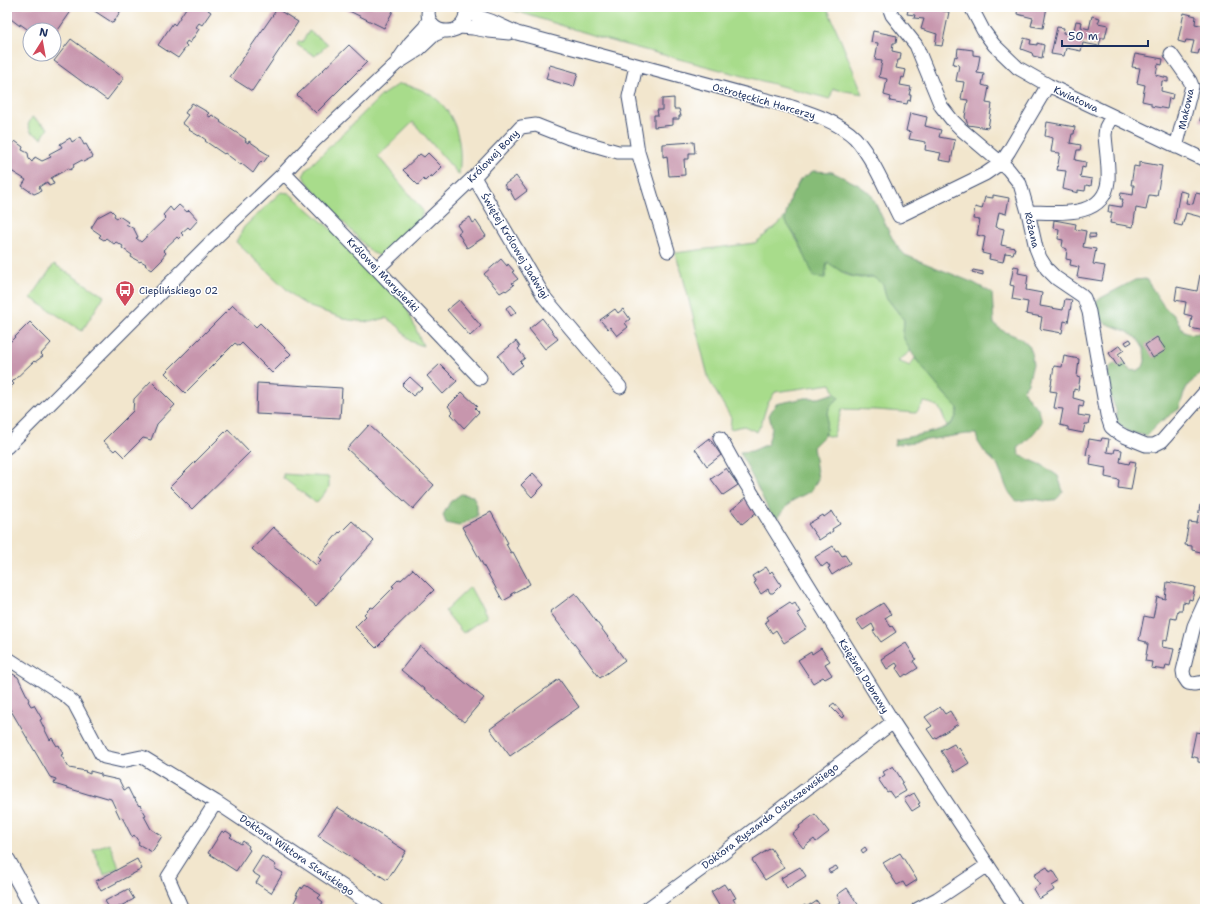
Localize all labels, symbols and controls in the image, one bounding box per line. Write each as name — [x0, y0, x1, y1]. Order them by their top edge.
north arrow — [22, 22, 62, 62]
scale bar — [1062, 22, 1148, 48]
text: N — [38, 24, 50, 41]
text: 50 m — [1068, 28, 1098, 44]
street label: Ostrołęckich Harcerzy — [711, 80, 817, 122]
street label: Kwiatowa — [1051, 83, 1101, 115]
street label: Makowa — [1175, 86, 1197, 131]
street label: Królowej Bony — [464, 127, 522, 185]
street label: Świętej Królowej Jadwigi — [478, 191, 552, 302]
street label: Różana — [1022, 211, 1043, 250]
street label: Królowej Marysieńki — [344, 235, 422, 315]
bus stop icon: Cieplińskiego 02 — [114, 279, 136, 307]
place label: Cieplińskiego 02 — [139, 284, 218, 297]
street label: Księżnej Dobrawy — [836, 636, 892, 716]
street label: Doktora Ryszarda Ostaszewskiego — [699, 760, 841, 872]
street label: Doktora Wiktora Stańskiego — [237, 812, 357, 898]

